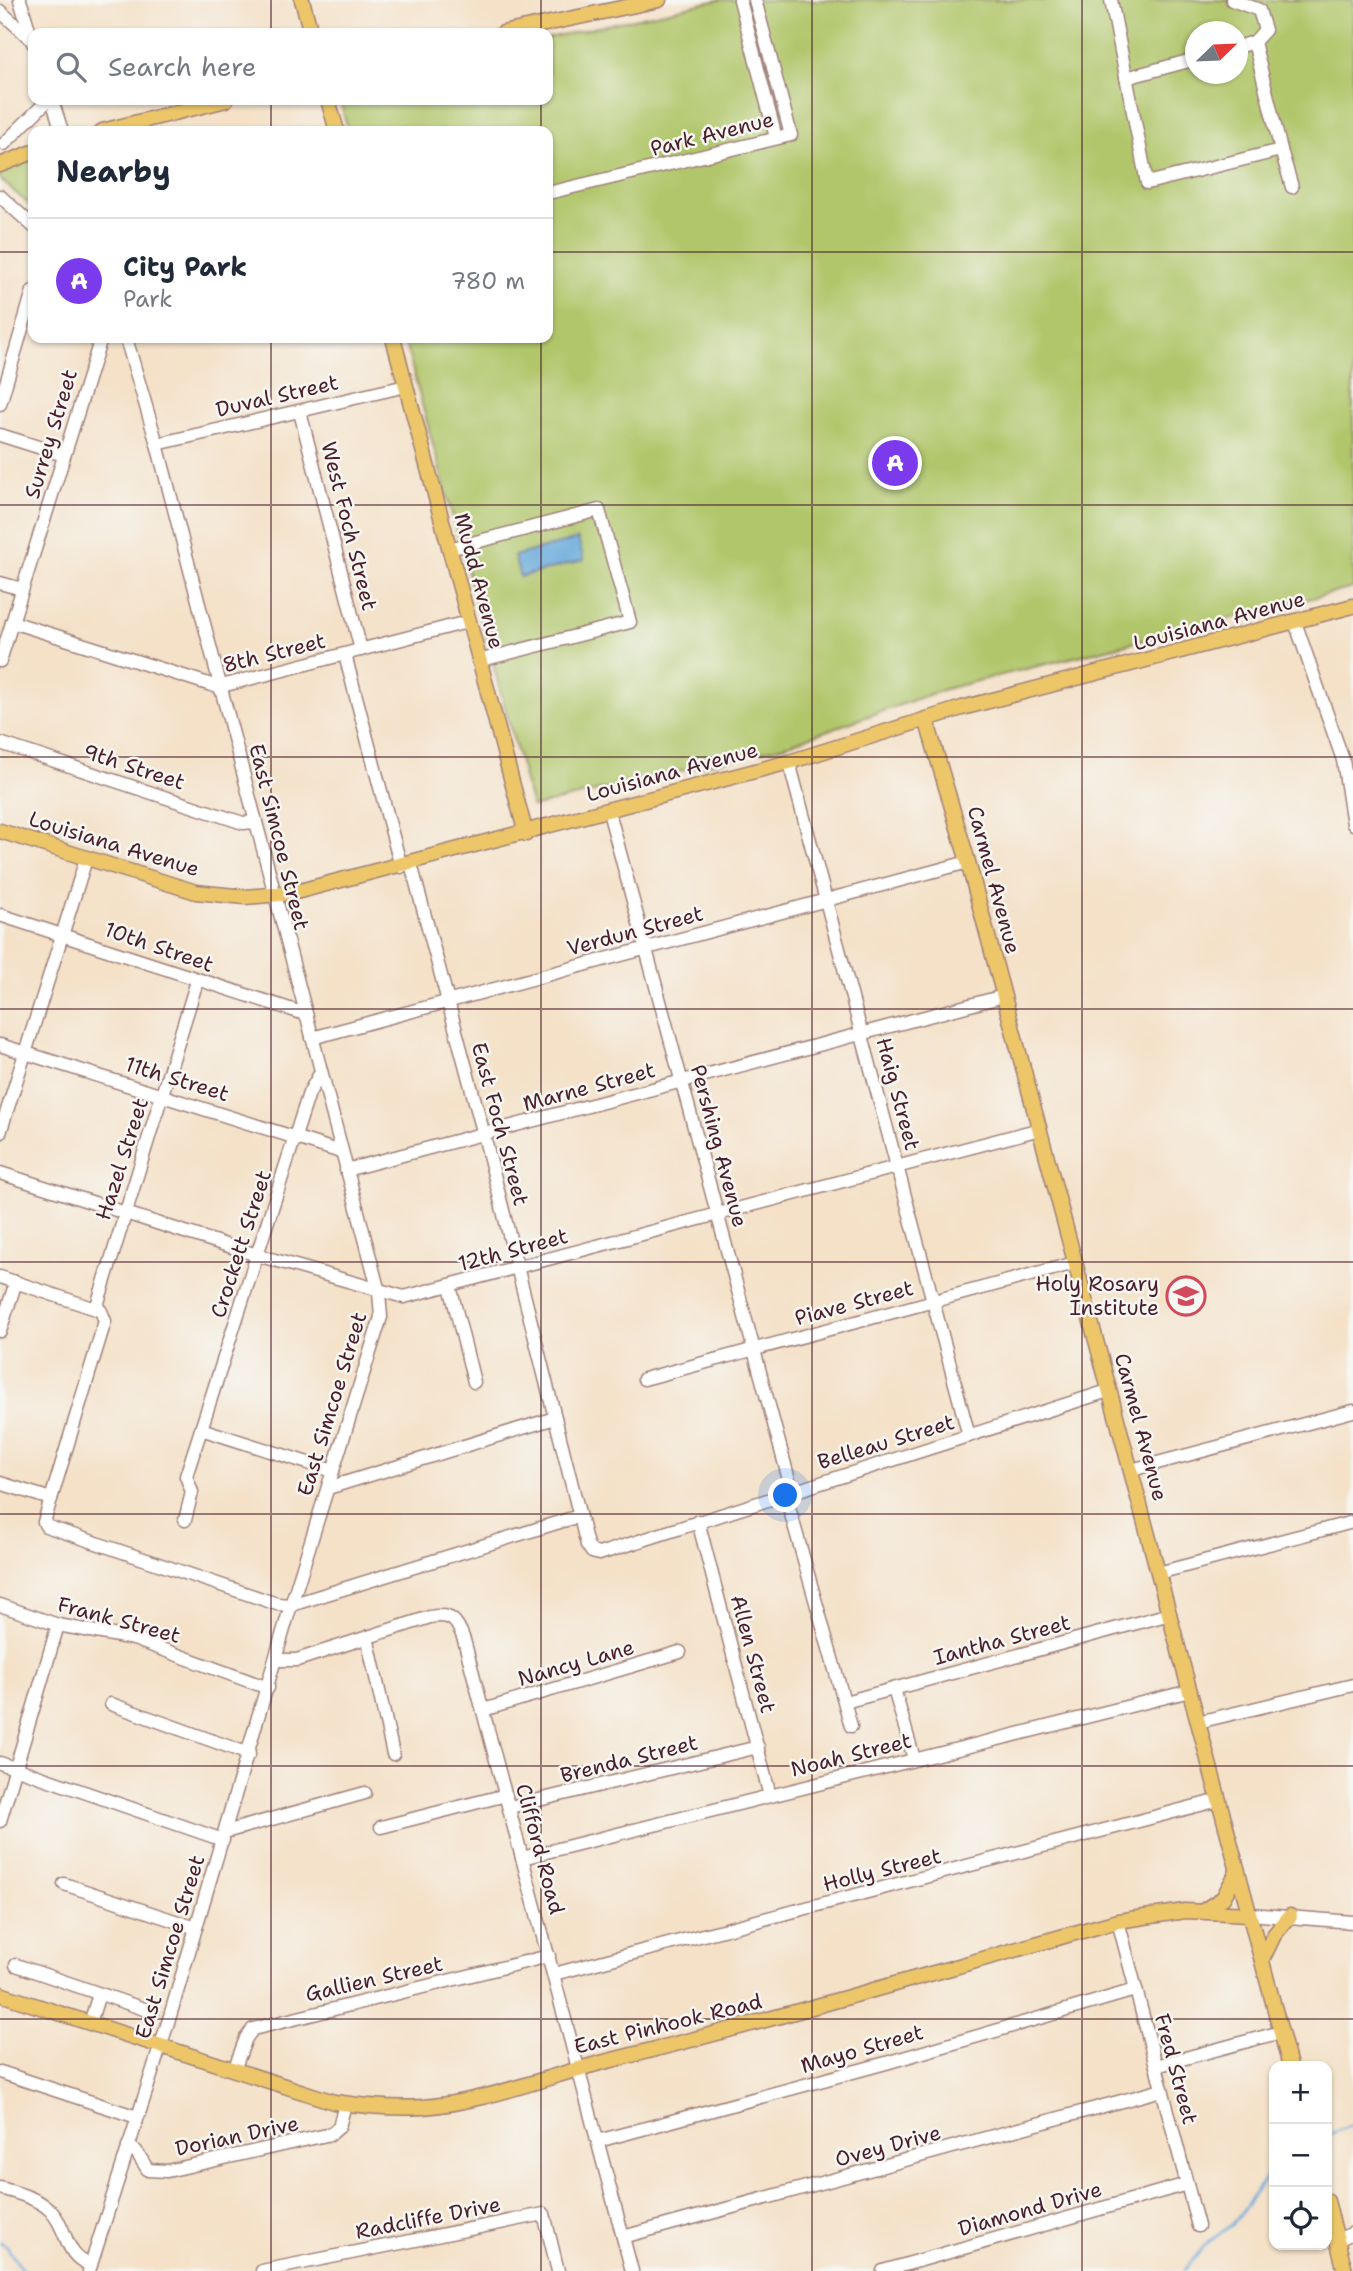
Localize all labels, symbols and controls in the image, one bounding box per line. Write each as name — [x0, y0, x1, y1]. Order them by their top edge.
north arrow — [1185, 21, 1248, 84]
search box — [28, 28, 553, 105]
icon: search — [52, 48, 90, 86]
text: Search here — [108, 49, 257, 84]
street label: Park Avenue — [647, 105, 777, 163]
text: Nearby — [56, 151, 171, 192]
text: City Park — [123, 249, 247, 284]
text: A — [70, 266, 88, 296]
text: 780 m — [450, 266, 525, 296]
text: Park — [123, 284, 172, 314]
street label: Surrey Street — [18, 366, 84, 502]
street label: Duval Street — [213, 368, 341, 424]
pin: A — [872, 437, 918, 489]
street label: West Foch Street — [314, 439, 384, 613]
street label: Mudd Avenue — [447, 510, 511, 652]
street label: Louisiana Avenue — [1130, 585, 1308, 657]
street label: 8th Street — [220, 627, 328, 679]
street label: Louisiana Avenue — [583, 736, 761, 808]
street label: 9th Street — [80, 737, 188, 797]
street label: East Simcoe Street — [242, 741, 316, 933]
street label: Carmel Avenue — [961, 803, 1027, 957]
street label: Louisiana Avenue — [25, 805, 203, 883]
street label: Verdun Street — [564, 899, 706, 963]
street label: 10th Street — [101, 915, 217, 979]
street label: Haig Street — [870, 1035, 926, 1153]
street label: East Foch Street — [465, 1039, 535, 1209]
street label: 11th Street — [122, 1050, 232, 1108]
street label: Marne Street — [520, 1056, 658, 1118]
street label: Pershing Avenue — [684, 1062, 754, 1230]
street label: Hazel Street — [89, 1094, 155, 1224]
street label: Crockett Street — [204, 1167, 278, 1321]
street label: 12th Street — [455, 1222, 571, 1278]
place label: Holy Rosary Institute — [1035, 1270, 1159, 1322]
street label: Piave Street — [792, 1274, 916, 1332]
school or university icon: Holy Rosary Institute — [1165, 1275, 1207, 1317]
street label: East Simcoe Street — [291, 1309, 373, 1499]
street label: Carmel Avenue — [1108, 1350, 1174, 1504]
street label: Belleau Street — [814, 1408, 958, 1476]
your location — [768, 1478, 802, 1512]
street label: Frank Street — [54, 1590, 184, 1650]
street label: Allen Street — [724, 1592, 782, 1716]
street label: Iantha Street — [931, 1608, 1073, 1672]
street label: Nancy Lane — [515, 1633, 637, 1693]
street label: Noah Street — [788, 1726, 914, 1784]
street label: Brenda Street — [557, 1728, 701, 1790]
street label: Clifford Road — [509, 1781, 571, 1917]
street label: Holly Street — [820, 1842, 944, 1898]
street label: East Simcoe Street — [129, 1852, 211, 2042]
street label: Gallien Street — [302, 1950, 446, 2008]
street label: East Pinhook Road — [571, 1987, 765, 2061]
street label: Fred Street — [1148, 2011, 1204, 2127]
street label: Mayo Street — [797, 2018, 927, 2080]
map controls — [1269, 2061, 1332, 2250]
button: + — [1269, 2061, 1332, 2124]
street label: Dorian Drive — [173, 2109, 301, 2163]
street label: Ovey Drive — [832, 2118, 944, 2174]
button: − — [1269, 2124, 1332, 2187]
street label: Diamond Drive — [955, 2175, 1105, 2243]
button: locate — [1269, 2187, 1332, 2250]
street label: Radcliffe Drive — [353, 2190, 503, 2246]

